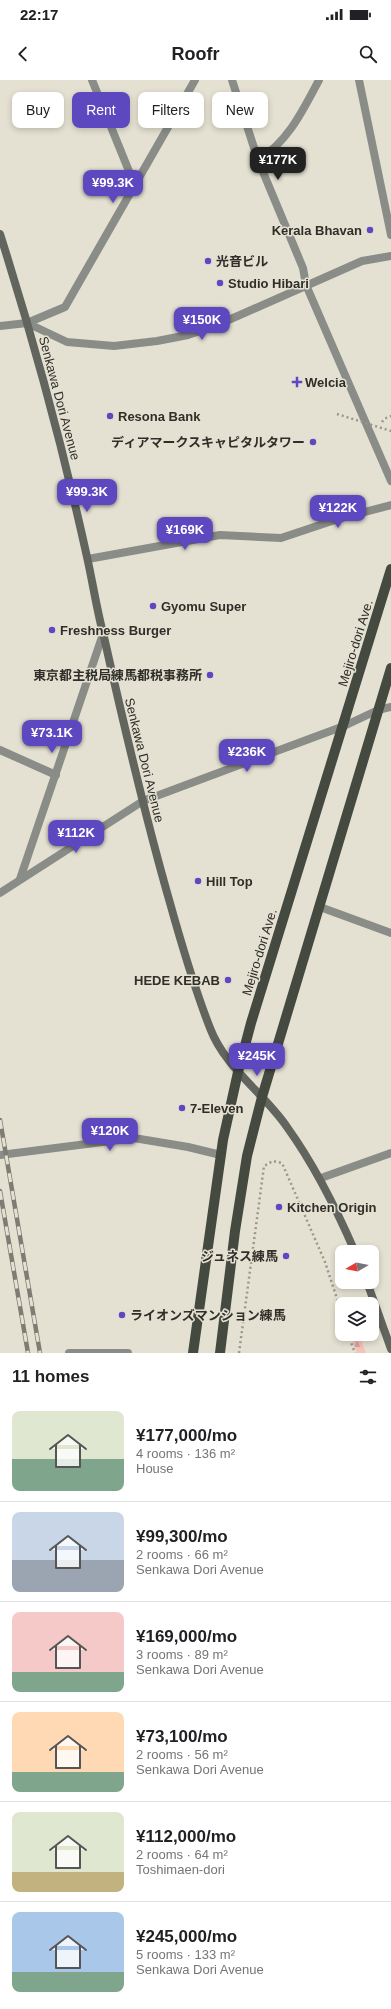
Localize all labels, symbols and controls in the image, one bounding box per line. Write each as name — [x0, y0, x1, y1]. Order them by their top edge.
text: 22:17 — [20, 6, 58, 23]
icon: back — [12, 43, 34, 65]
icon: search — [357, 43, 379, 65]
text: Roofr — [172, 44, 220, 64]
chip: Buy — [12, 92, 64, 128]
chip: Rent — [72, 92, 130, 128]
chip: Filters — [138, 92, 204, 128]
chip: New — [212, 92, 268, 128]
pin: ¥177K — [250, 147, 306, 181]
text: ¥177K — [259, 152, 297, 167]
pin: ¥99.3K — [80, 170, 146, 204]
text: ¥99.3K — [92, 175, 134, 190]
place label: Kerala Bhavan — [272, 223, 362, 238]
marker: Kerala Bhavan — [365, 225, 375, 235]
place label: 光音ビル — [216, 254, 268, 269]
marker: 光音ビル — [203, 256, 213, 266]
place label: Studio Hibari — [228, 276, 309, 291]
marker: Studio Hibari — [215, 278, 225, 288]
pin: ¥150K — [174, 307, 230, 341]
text: ¥150K — [183, 312, 221, 327]
street label: Senkawa Dori Avenue — [36, 335, 83, 462]
place label: Welcia — [305, 375, 347, 390]
marker: Welcia — [292, 377, 302, 387]
place label: Resona Bank — [118, 409, 201, 424]
marker: Resona Bank — [105, 411, 115, 421]
place label: ディアマークスキャピタルタワー — [111, 435, 305, 450]
marker: ディアマークスキャピタルタワー — [308, 437, 318, 447]
pin: ¥99.3K — [54, 479, 120, 513]
text: ¥99.3K — [66, 484, 108, 499]
pin: ¥122K — [310, 495, 366, 529]
text: ¥122K — [319, 500, 357, 515]
pin: ¥169K — [157, 517, 213, 551]
text: ¥169K — [166, 522, 204, 537]
street label: Mejiro-dori Ave. — [335, 598, 376, 688]
place label: Gyomu Super — [161, 599, 246, 614]
marker: Gyomu Super — [148, 601, 158, 611]
place label: Freshness Burger — [60, 623, 171, 638]
marker: Freshness Burger — [47, 625, 57, 635]
place label: 東京都主税局練馬都税事務所 — [33, 668, 202, 683]
marker: 東京都主税局練馬都税事務所 — [205, 670, 215, 680]
street label: Senkawa Dori Avenue — [122, 696, 167, 824]
pin: ¥73.1K — [19, 720, 85, 754]
text: ¥73.1K — [31, 725, 73, 740]
pin: ¥236K — [219, 739, 275, 773]
text: ¥236K — [228, 744, 266, 759]
pin: ¥112K — [48, 820, 104, 854]
text: ¥112K — [57, 825, 95, 840]
place label: Hill Top — [206, 874, 253, 889]
marker: Hill Top — [193, 876, 203, 886]
street label: Mejiro-dori Ave. — [239, 907, 280, 997]
place label: HEDE KEBAB — [134, 973, 220, 988]
marker: HEDE KEBAB — [223, 975, 233, 985]
pin: ¥245K — [229, 1043, 285, 1077]
text: ¥245K — [238, 1048, 276, 1063]
place label: 7-Eleven — [190, 1101, 244, 1116]
marker: 7-Eleven — [177, 1103, 187, 1113]
pin: ¥120K — [82, 1118, 138, 1152]
text: ¥120K — [91, 1123, 129, 1138]
place label: Kitchen Origin — [287, 1200, 377, 1215]
marker: Kitchen Origin — [274, 1202, 284, 1212]
north arrow — [335, 1245, 379, 1289]
map controls — [335, 1245, 379, 1341]
place label: ジュネス練馬 — [201, 1249, 278, 1264]
marker: ジュネス練馬 — [281, 1251, 291, 1261]
button: layers — [335, 1297, 379, 1341]
place label: ライオンズマンション練馬 — [130, 1308, 286, 1323]
marker: ライオンズマンション練馬 — [117, 1310, 127, 1320]
icon: filters — [357, 1366, 379, 1388]
text: 11 homes — [12, 1367, 90, 1386]
text: ¥177,000/mo — [136, 1426, 237, 1445]
icon: home — [44, 1427, 92, 1475]
text: 4 rooms · 136 m² — [136, 1446, 235, 1461]
text: House — [136, 1461, 174, 1476]
text: ¥99,300/mo — [136, 1527, 228, 1546]
icon: home — [44, 1528, 92, 1576]
text: 2 rooms · 66 m² — [136, 1547, 228, 1562]
text: Senkawa Dori Avenue — [136, 1562, 264, 1577]
text: ¥169,000/mo — [136, 1627, 237, 1646]
icon: home — [44, 1628, 92, 1676]
text: 3 rooms · 89 m² — [136, 1647, 228, 1662]
text: Senkawa Dori Avenue — [136, 1662, 264, 1677]
text: ¥73,100/mo — [136, 1727, 228, 1746]
icon: home — [44, 1728, 92, 1776]
text: 2 rooms · 56 m² — [136, 1747, 228, 1762]
text: Senkawa Dori Avenue — [136, 1762, 264, 1777]
text: ¥112,000/mo — [136, 1827, 236, 1846]
icon: home — [44, 1828, 92, 1876]
text: 2 rooms · 64 m² — [136, 1847, 228, 1862]
text: Toshimaen-dori — [136, 1862, 225, 1877]
text: ¥245,000/mo — [136, 1927, 237, 1946]
icon: home — [44, 1928, 92, 1976]
text: 5 rooms · 133 m² — [136, 1947, 235, 1962]
text: Senkawa Dori Avenue — [136, 1962, 264, 1977]

